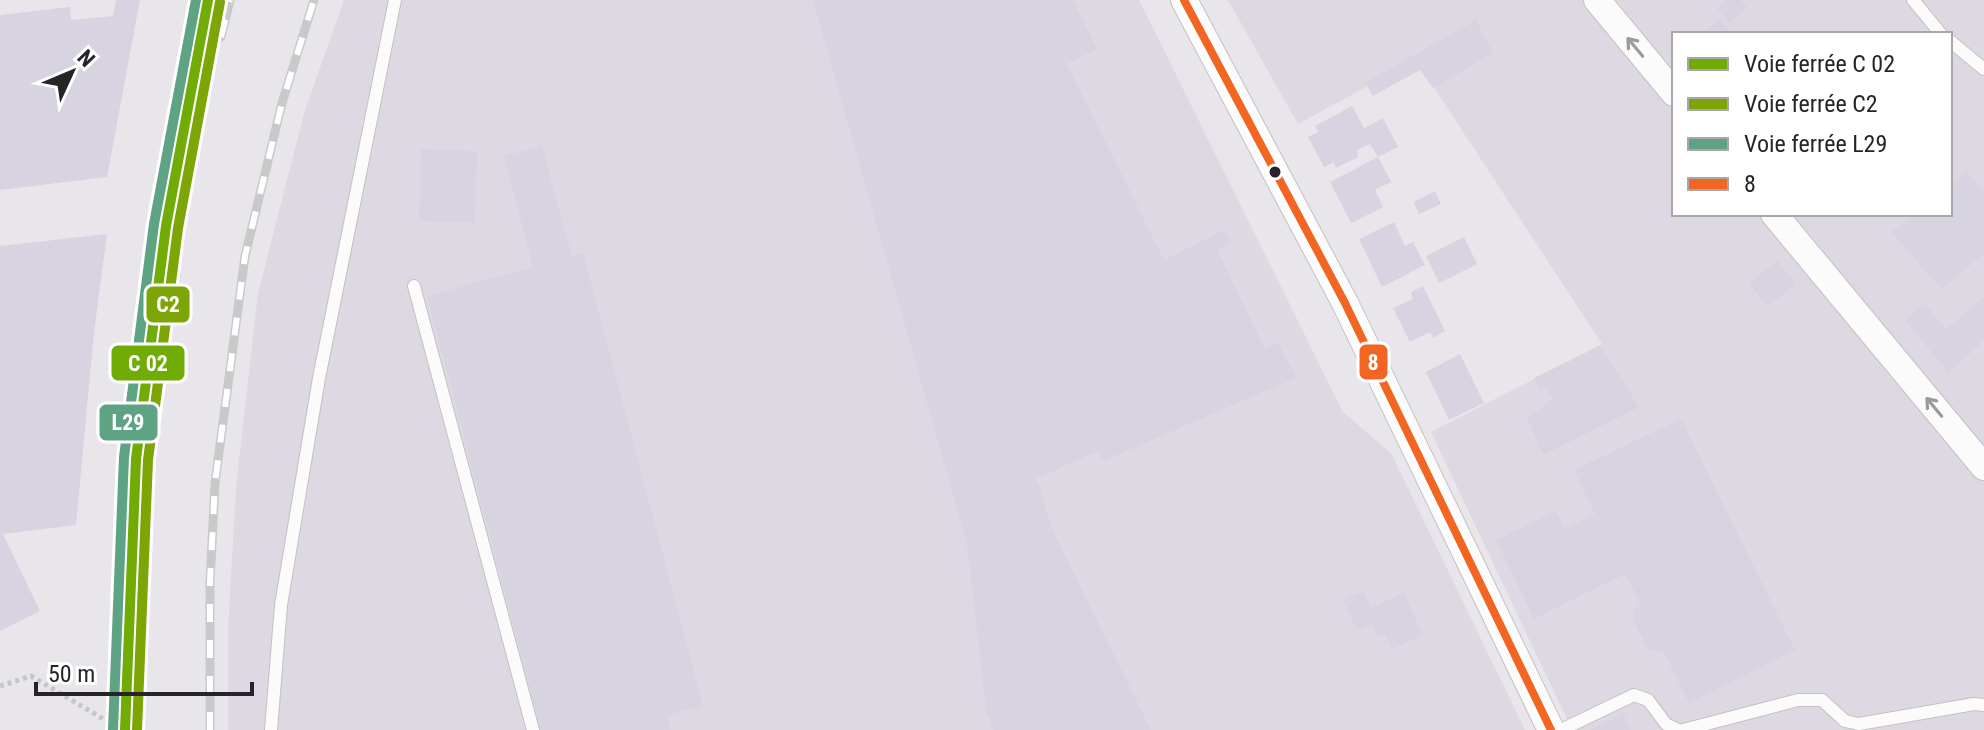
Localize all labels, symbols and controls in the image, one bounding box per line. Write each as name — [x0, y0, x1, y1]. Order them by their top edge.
north arrow — [32, 32, 112, 112]
legend — [1672, 32, 1952, 216]
one-way arrow — [1626, 37, 1644, 57]
text: N — [72, 45, 100, 72]
text: Voie ferrée C 02 — [1744, 50, 1895, 78]
text: Voie ferrée C2 — [1744, 90, 1878, 118]
text: Voie ferrée L29 — [1744, 130, 1887, 158]
unlabelled marker — [1267, 164, 1283, 180]
text: 8 — [1744, 170, 1756, 198]
line badge: C2 — [145, 285, 191, 324]
text: C2 — [156, 292, 180, 317]
line badge: 8 — [1358, 343, 1389, 381]
line badge: C 02 — [110, 344, 186, 382]
text: 8 — [1367, 350, 1379, 375]
text: C 02 — [128, 351, 168, 376]
one-way arrow — [1925, 397, 1943, 418]
line badge: L29 — [98, 403, 159, 442]
text: L29 — [112, 410, 144, 435]
scale bar — [36, 646, 252, 696]
text: 50 m — [48, 660, 95, 688]

